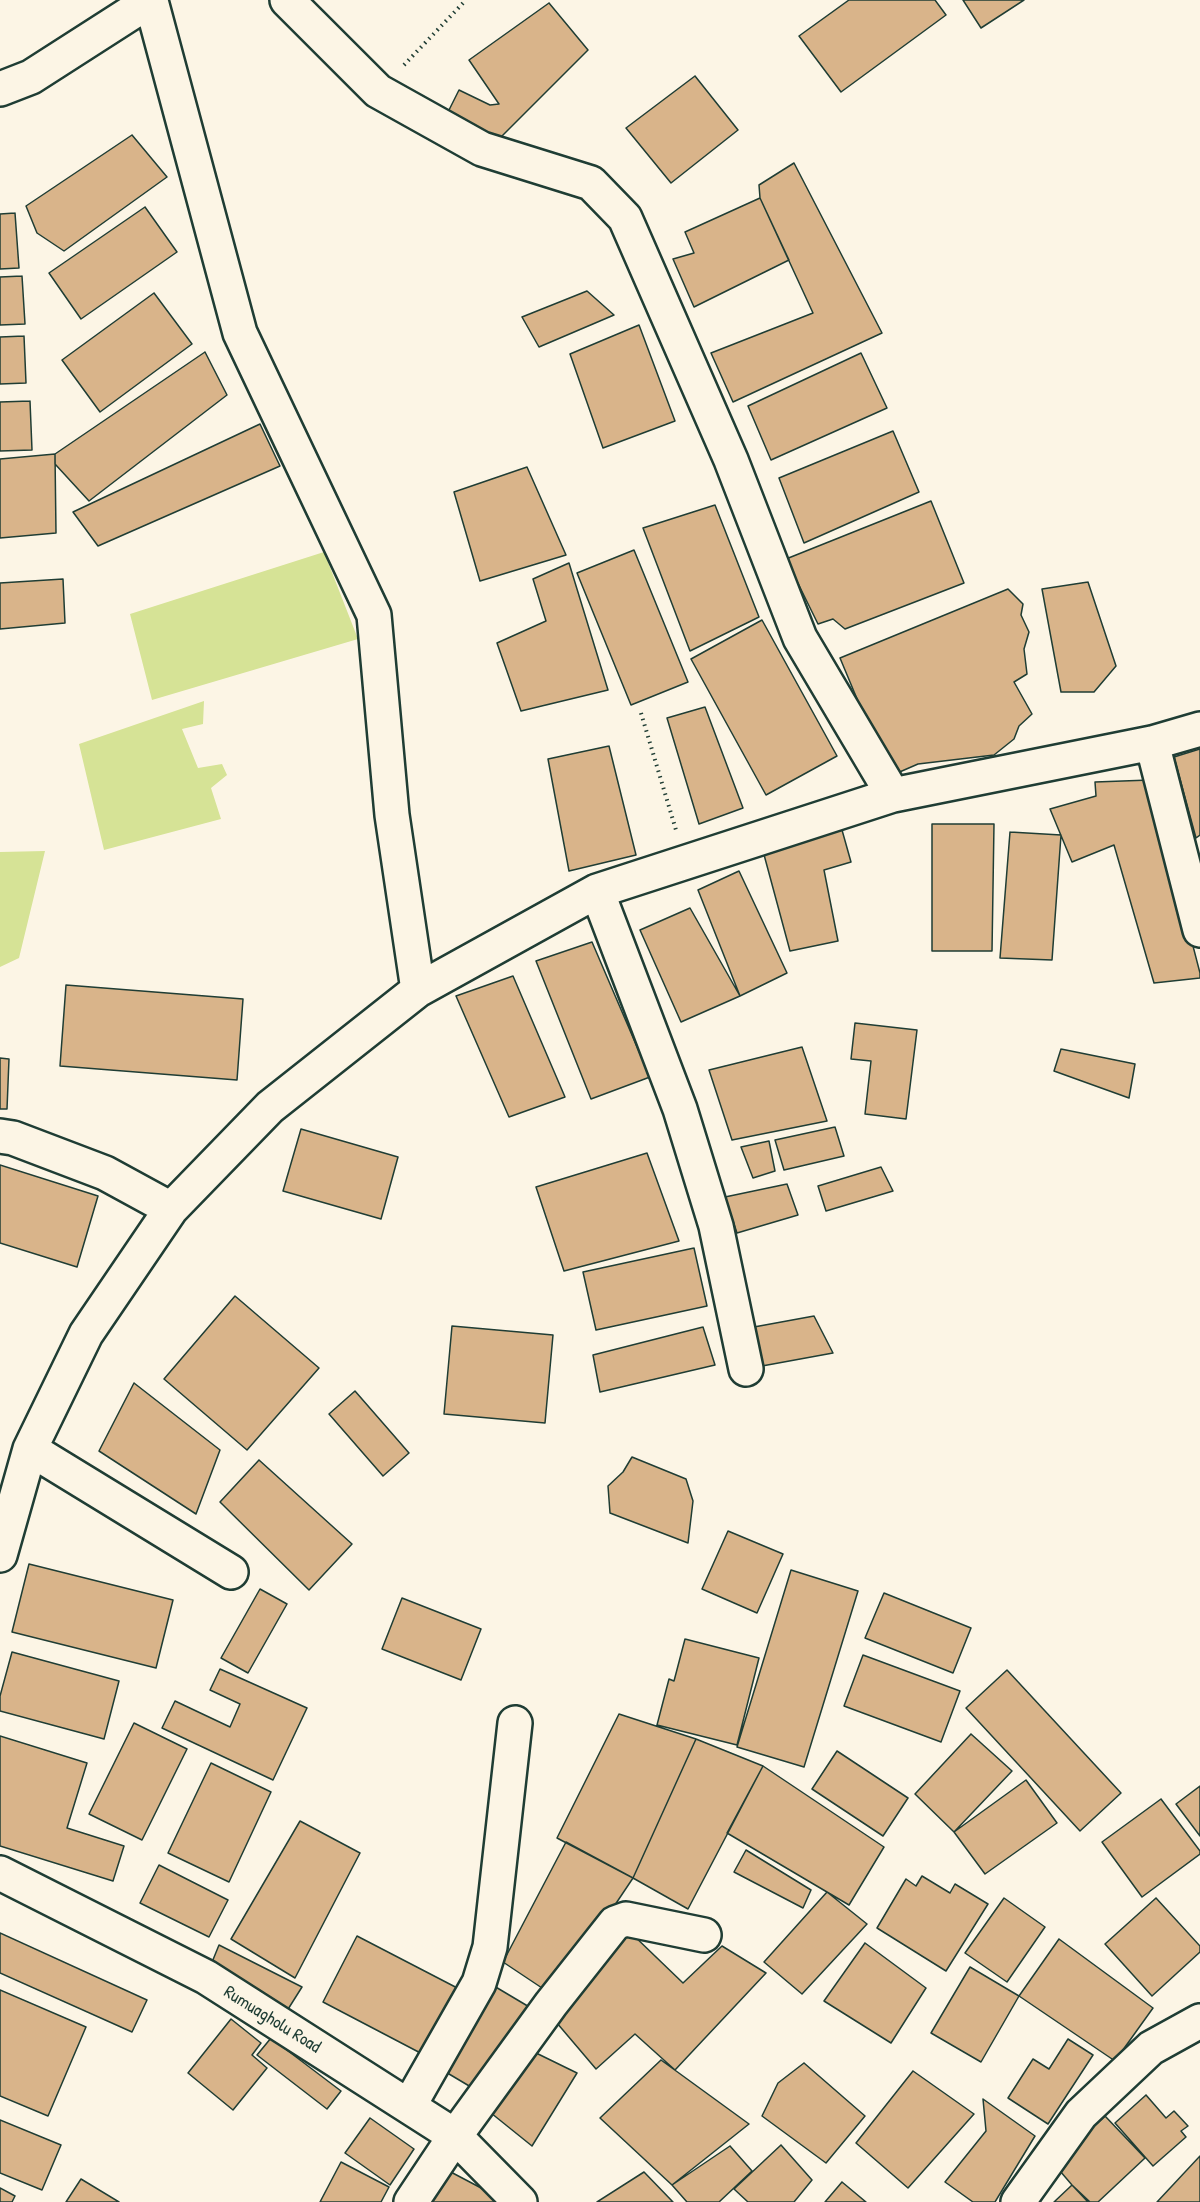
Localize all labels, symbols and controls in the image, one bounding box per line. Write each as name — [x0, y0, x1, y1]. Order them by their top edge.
street label: Rumuagholu Road — [219, 1982, 325, 2058]

